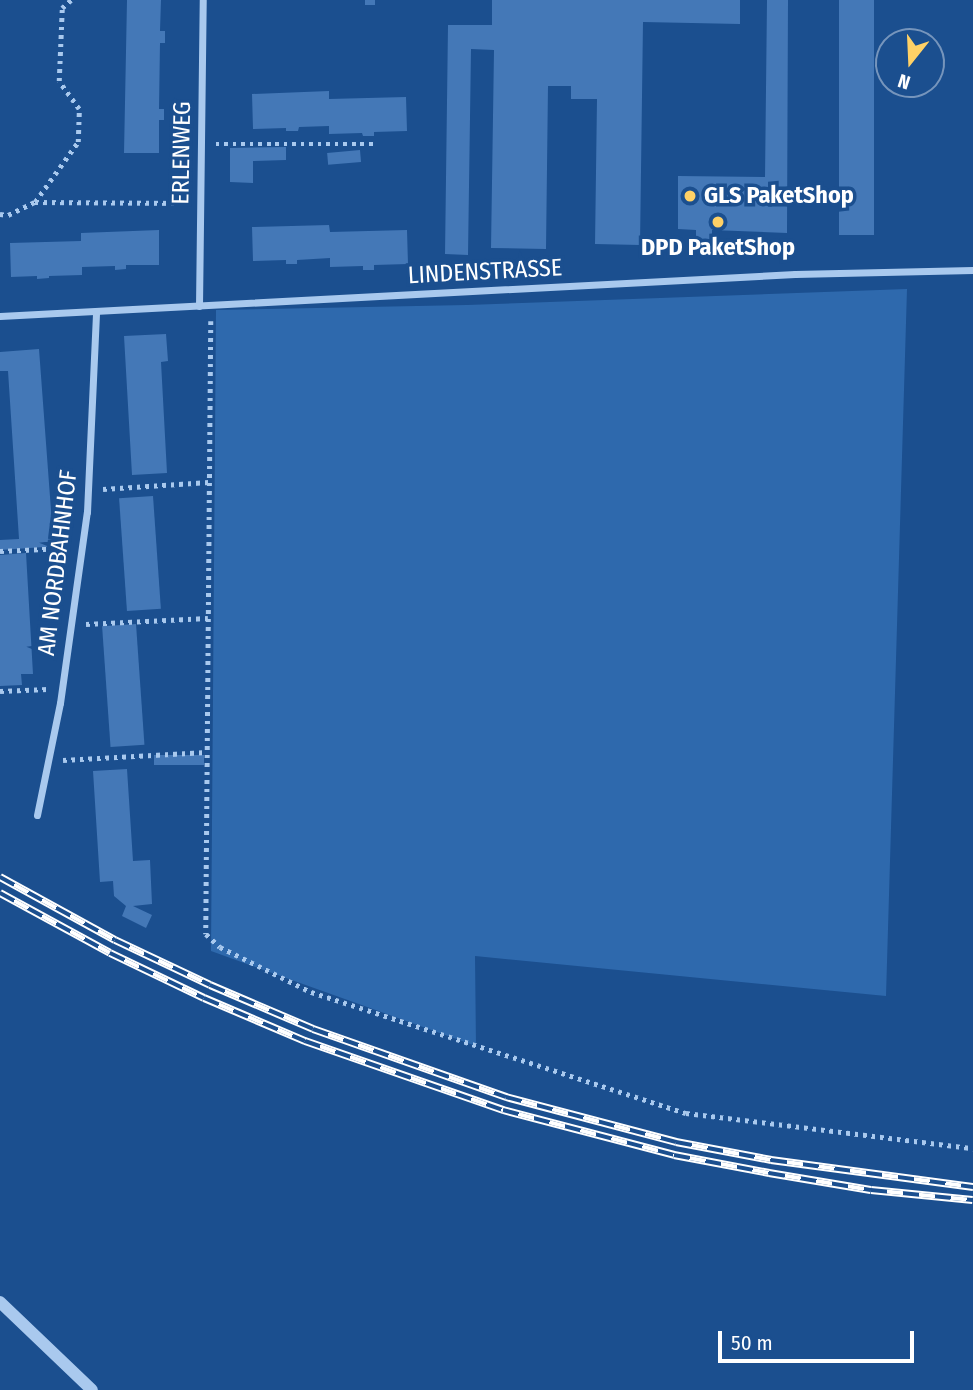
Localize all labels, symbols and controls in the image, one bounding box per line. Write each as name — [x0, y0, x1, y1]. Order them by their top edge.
north arrow — [875, 28, 945, 98]
text: N — [895, 69, 913, 94]
street label: ERLENWEG — [167, 101, 197, 205]
place label: GLS PaketShop — [704, 182, 854, 210]
marker: GLS PaketShop — [682, 188, 698, 204]
marker: DPD PaketShop — [710, 214, 726, 230]
place label: DPD PaketShop — [641, 234, 795, 262]
street label: LINDENSTRASSE — [407, 254, 563, 290]
street label: AM NORDBAHNHOF — [32, 469, 84, 657]
scale bar — [721, 1316, 917, 1360]
text: 50 m — [731, 1330, 773, 1356]

